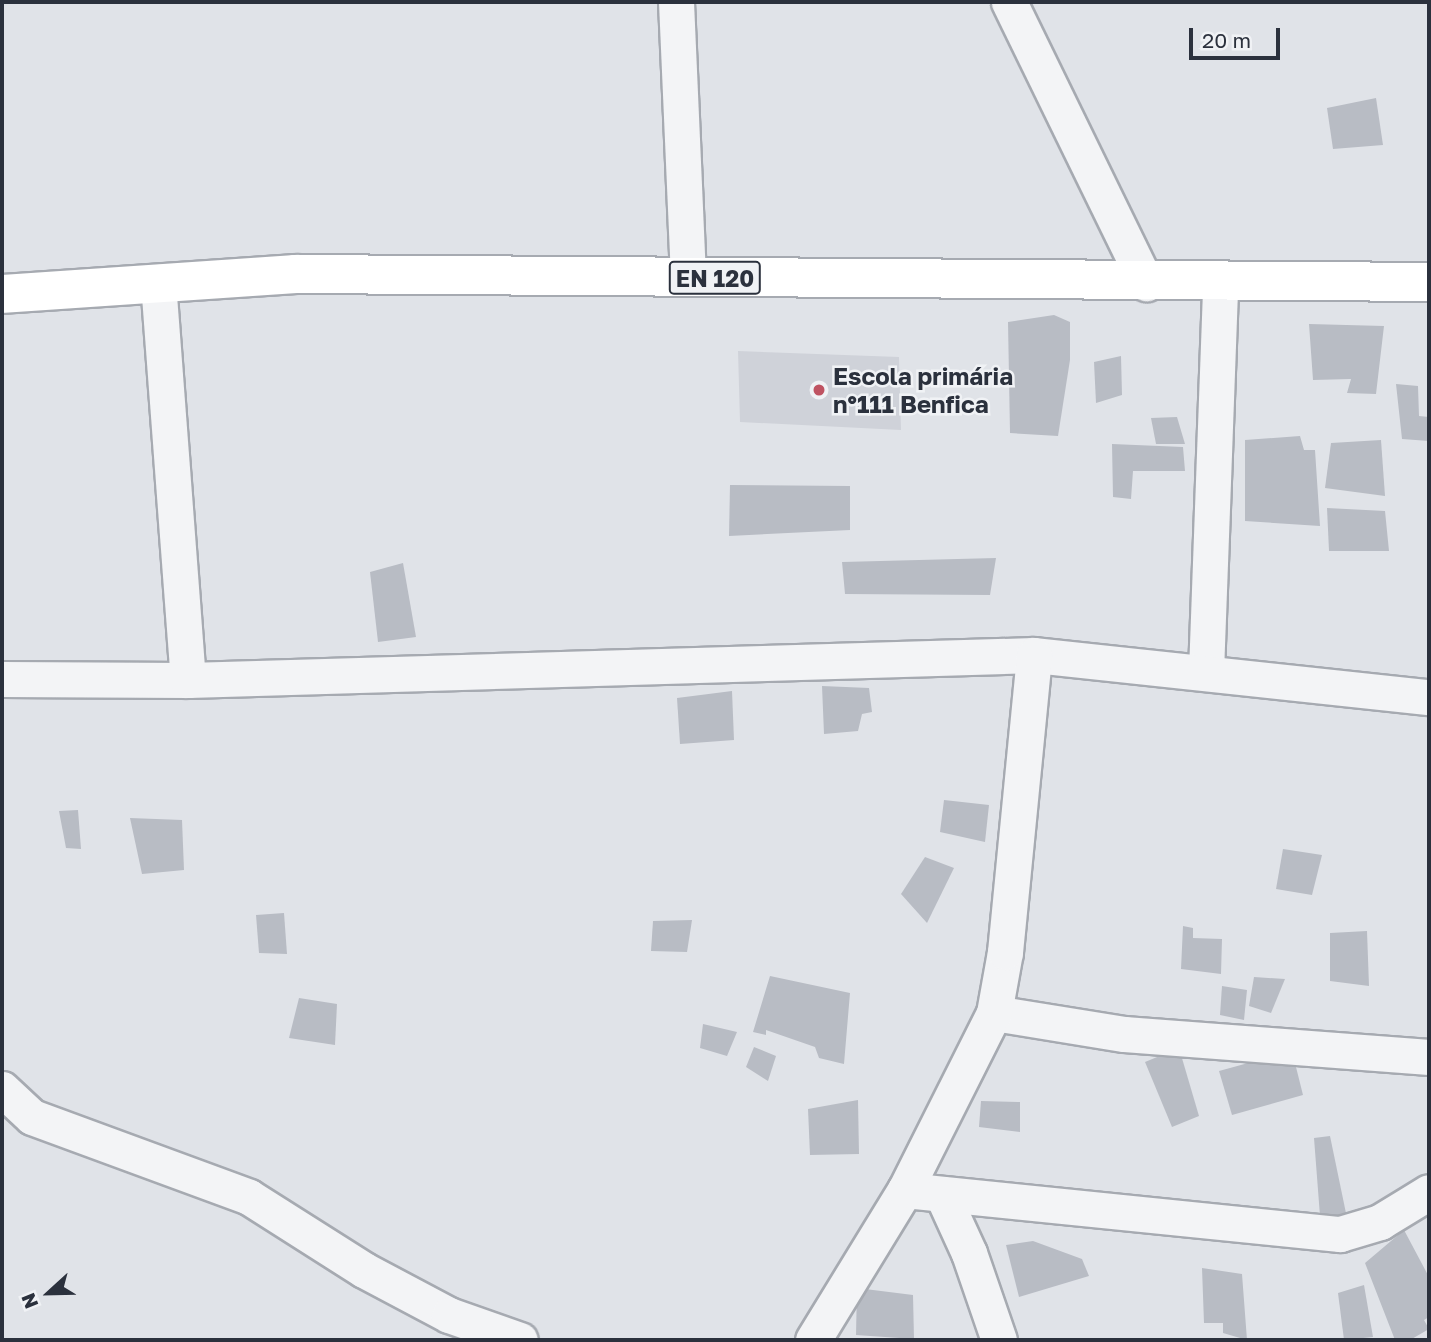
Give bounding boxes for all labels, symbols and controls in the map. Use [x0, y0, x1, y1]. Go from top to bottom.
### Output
scale bar [1193, 14, 1284, 58]
text: 20 m [1202, 27, 1251, 53]
road number: EN 120 [668, 258, 762, 298]
place label: Escola primária n°111 Benfica [833, 362, 1013, 418]
marker: Escola primária n°111 Benfica [811, 382, 827, 398]
north arrow [14, 1258, 84, 1328]
text: N [16, 1290, 42, 1312]

